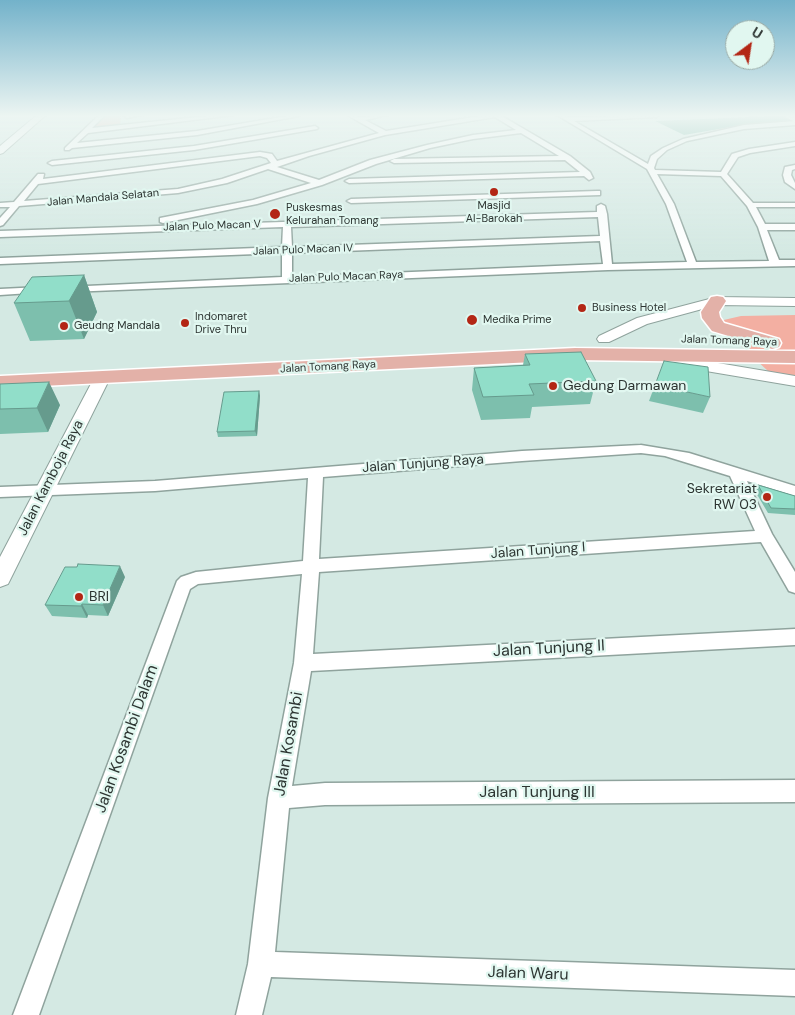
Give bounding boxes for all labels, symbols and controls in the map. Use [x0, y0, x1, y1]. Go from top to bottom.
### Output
north arrow [725, 20, 775, 70]
text: U [748, 23, 766, 43]
marker: Masjid Al-Barokah [488, 186, 500, 198]
street label: Jalan Mandala Selatan [46, 187, 160, 209]
place label: Masjid Al-Barokah [466, 199, 522, 225]
place label: Puskesmas Kelurahan Tomang [286, 201, 379, 227]
marker: Puskesmas Kelurahan Tomang [268, 207, 282, 221]
street label: Jalan Pulo Macan V [163, 218, 261, 234]
street label: Jalan Pulo Macan IV [253, 242, 353, 258]
street label: Jalan Pulo Macan Raya [289, 268, 403, 286]
place label: Business Hotel [592, 301, 666, 315]
marker: Business Hotel [576, 302, 588, 314]
place label: Indomaret Drive Thru [195, 310, 247, 336]
marker: Medika Prime [465, 313, 479, 327]
place label: Medika Prime [483, 313, 552, 327]
marker: Indomaret Drive Thru [179, 317, 191, 329]
place label: Geudng Mandala [74, 319, 160, 333]
marker: Geudng Mandala [58, 320, 70, 332]
street label: Jalan Tomang Raya [681, 333, 777, 349]
street label: Jalan Tomang Raya [280, 358, 376, 376]
place label: Gedung Darmawan [563, 378, 686, 394]
marker: Gedung Darmawan [547, 380, 559, 392]
street label: Jalan Kamboja Raya [15, 417, 87, 539]
street label: Jalan Tunjung Raya [362, 451, 484, 477]
place label: Sekretariat RW 03 [687, 481, 757, 514]
marker: Sekretariat RW 03 [761, 491, 773, 503]
street label: Jalan Tunjung I [490, 539, 586, 563]
place label: BRI [89, 589, 109, 605]
marker: BRI [73, 591, 85, 603]
street label: Jalan Tunjung II [493, 636, 605, 662]
street label: Jalan Kosambi Dalam [91, 662, 163, 816]
street label: Jalan Kosambi [270, 690, 308, 798]
street label: Jalan Tunjung III [479, 783, 595, 803]
street label: Jalan Waru [487, 963, 569, 985]

